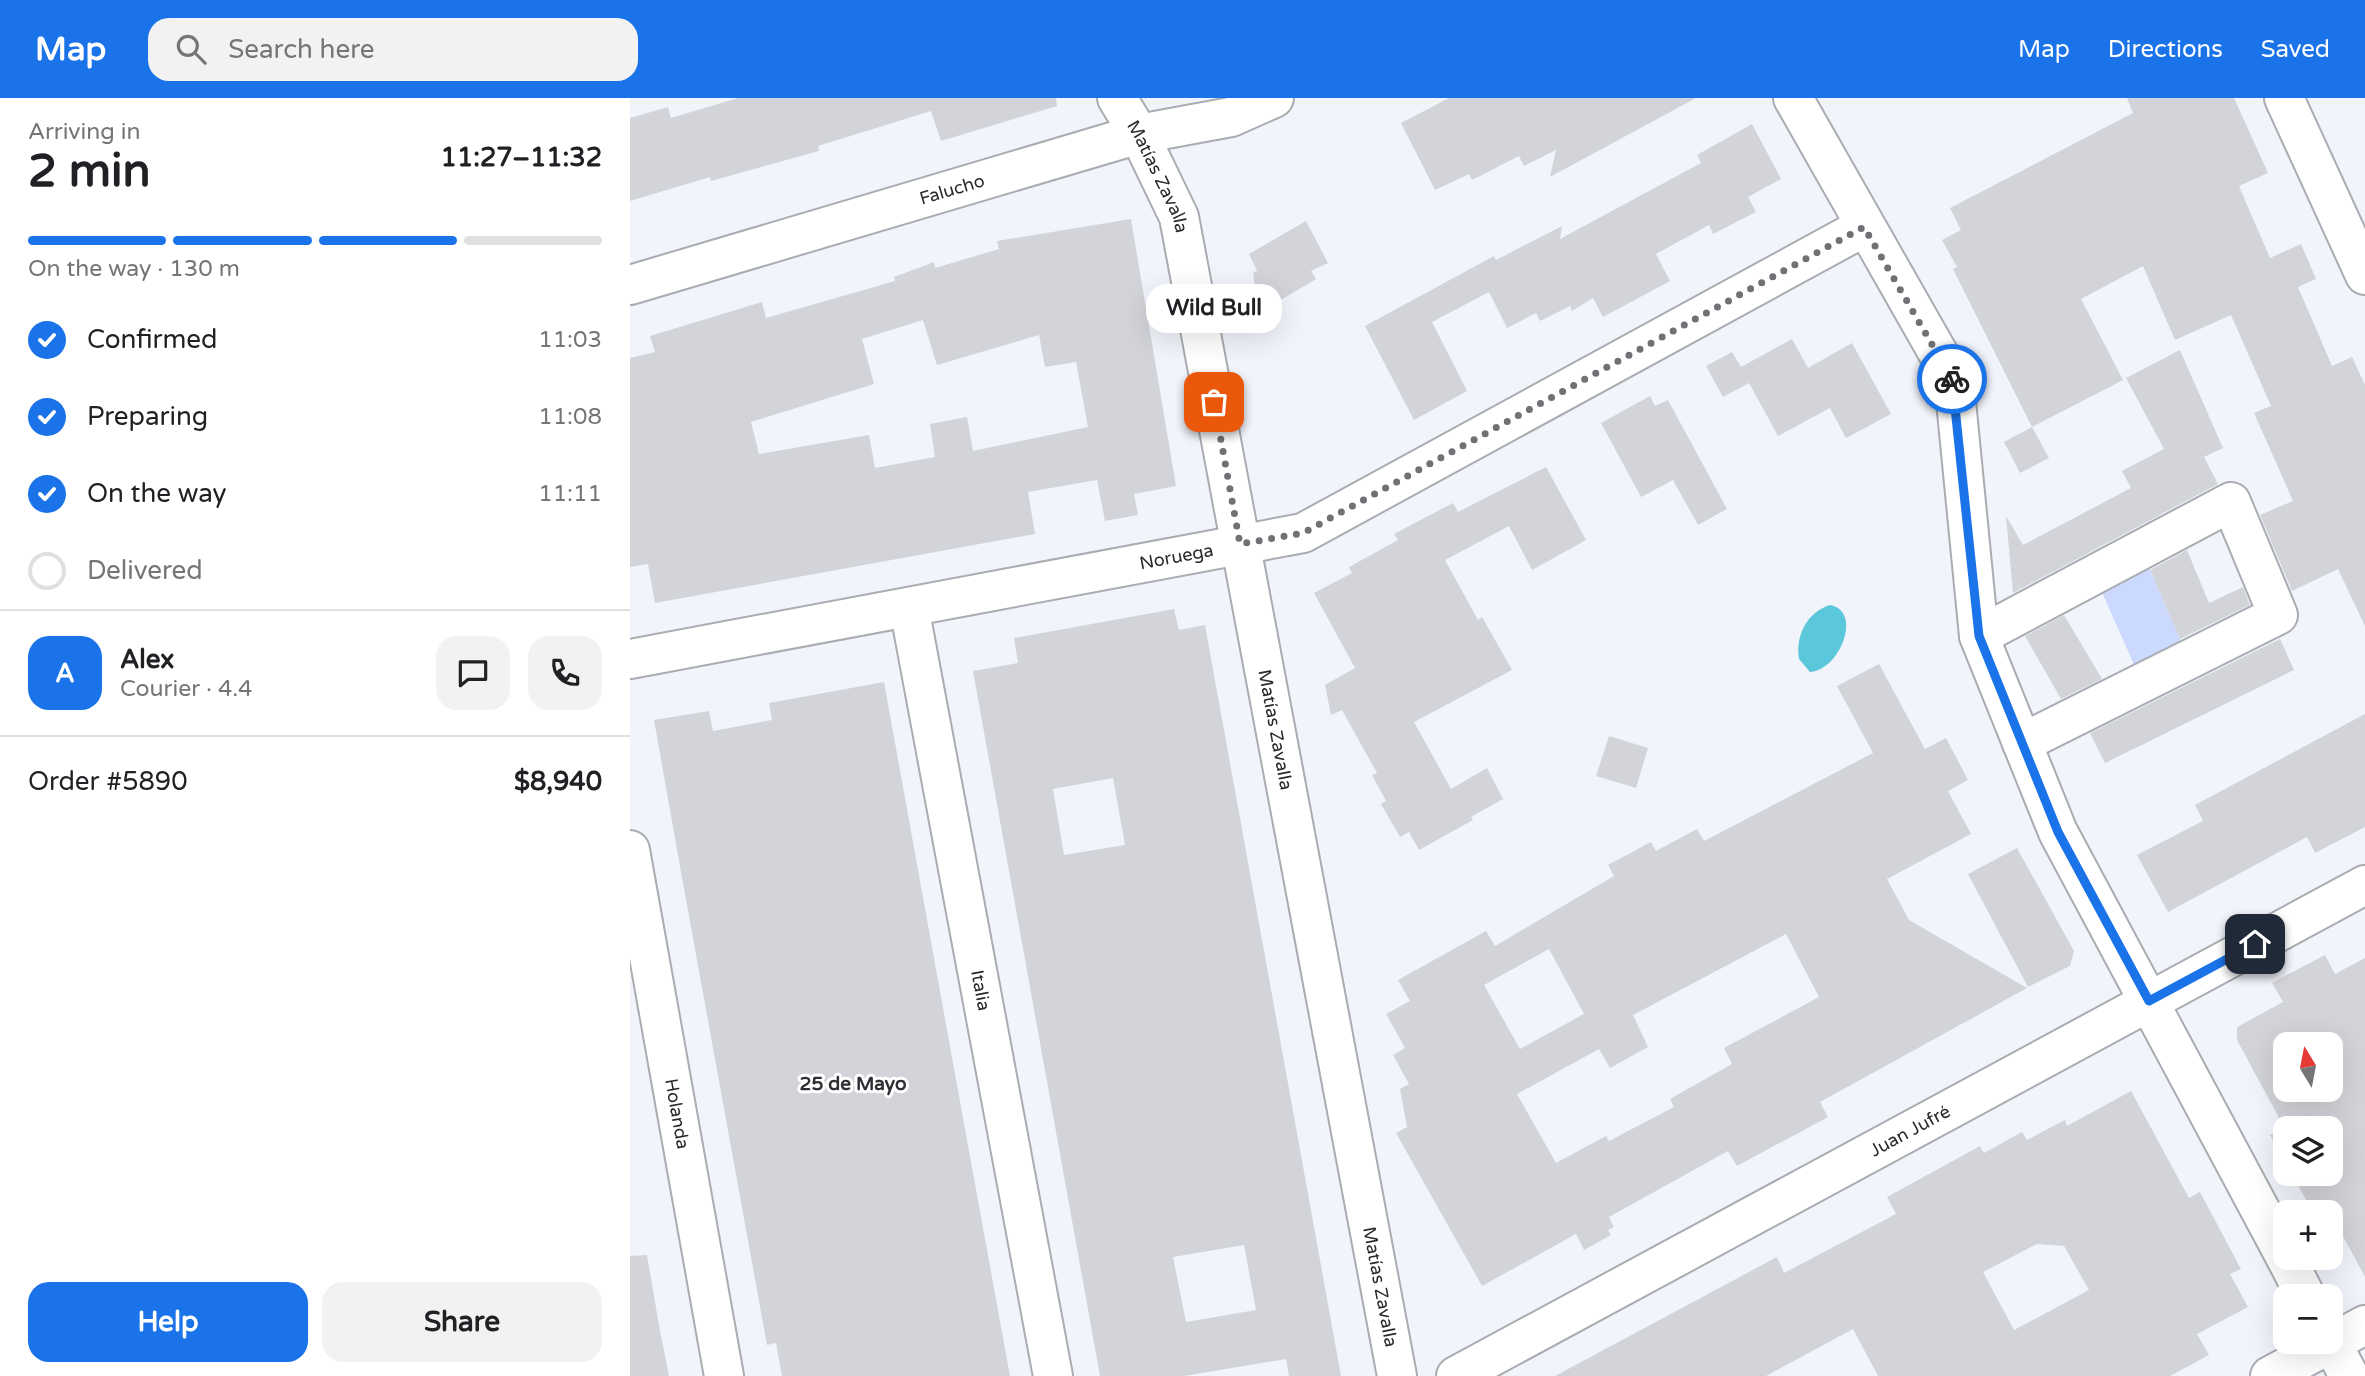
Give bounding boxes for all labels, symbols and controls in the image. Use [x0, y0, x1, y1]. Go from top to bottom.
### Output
search box [148, 18, 638, 81]
text: Map [35, 30, 106, 69]
icon: search [172, 30, 210, 68]
text: Search here [228, 34, 374, 65]
text: Map [2018, 35, 2070, 64]
text: Directions [2108, 35, 2223, 64]
text: Saved [2261, 35, 2330, 64]
street label: Matías Zavalla [1122, 116, 1193, 235]
text: Arriving in [28, 118, 141, 146]
text: 11:27–11:32 [441, 142, 602, 173]
text: 2 min [28, 144, 151, 199]
street label: Falucho [917, 169, 987, 209]
text: On the way · 130 m [28, 255, 240, 283]
callout: Wild Bull [1146, 283, 1282, 332]
text: Wild Bull [1166, 294, 1262, 322]
icon: check [28, 321, 66, 359]
text: Confirmed [87, 324, 217, 355]
text: 11:03 [538, 326, 602, 354]
courier [1917, 344, 1987, 414]
icon: bike [1933, 360, 1971, 398]
pin [1184, 372, 1244, 432]
icon: bag [1195, 383, 1233, 421]
icon: check [28, 398, 66, 436]
text: Preparing [87, 401, 208, 432]
text: 11:08 [538, 403, 602, 431]
icon: check [28, 475, 66, 513]
text: On the way [87, 478, 227, 509]
text: 11:11 [538, 480, 602, 508]
street label: Noruega [1138, 539, 1215, 574]
text: Delivered [87, 555, 203, 586]
button: chat [436, 636, 510, 710]
button: phone [528, 636, 602, 710]
text: Alex [120, 644, 174, 675]
text: A [55, 658, 75, 689]
street label: Matías Zavalla [1253, 668, 1298, 792]
text: Courier · 4.4 [120, 675, 252, 703]
text: Order #5890 [28, 766, 188, 797]
text: $8,940 [514, 766, 602, 797]
pin [2225, 914, 2285, 974]
icon: home [2236, 925, 2274, 963]
street label: Italia [966, 968, 995, 1013]
north arrow [2273, 1032, 2343, 1102]
map controls [2273, 1032, 2343, 1354]
district label: 25 de Mayo [800, 1073, 906, 1096]
street label: Holanda [660, 1077, 694, 1151]
street label: Juan Jufré [1866, 1100, 1954, 1161]
button: layers [2273, 1116, 2343, 1186]
button: + [2273, 1200, 2343, 1270]
street label: Matías Zavalla [1358, 1225, 1402, 1349]
button: Help [28, 1282, 308, 1362]
button: Share [322, 1282, 602, 1362]
button: − [2273, 1284, 2343, 1354]

